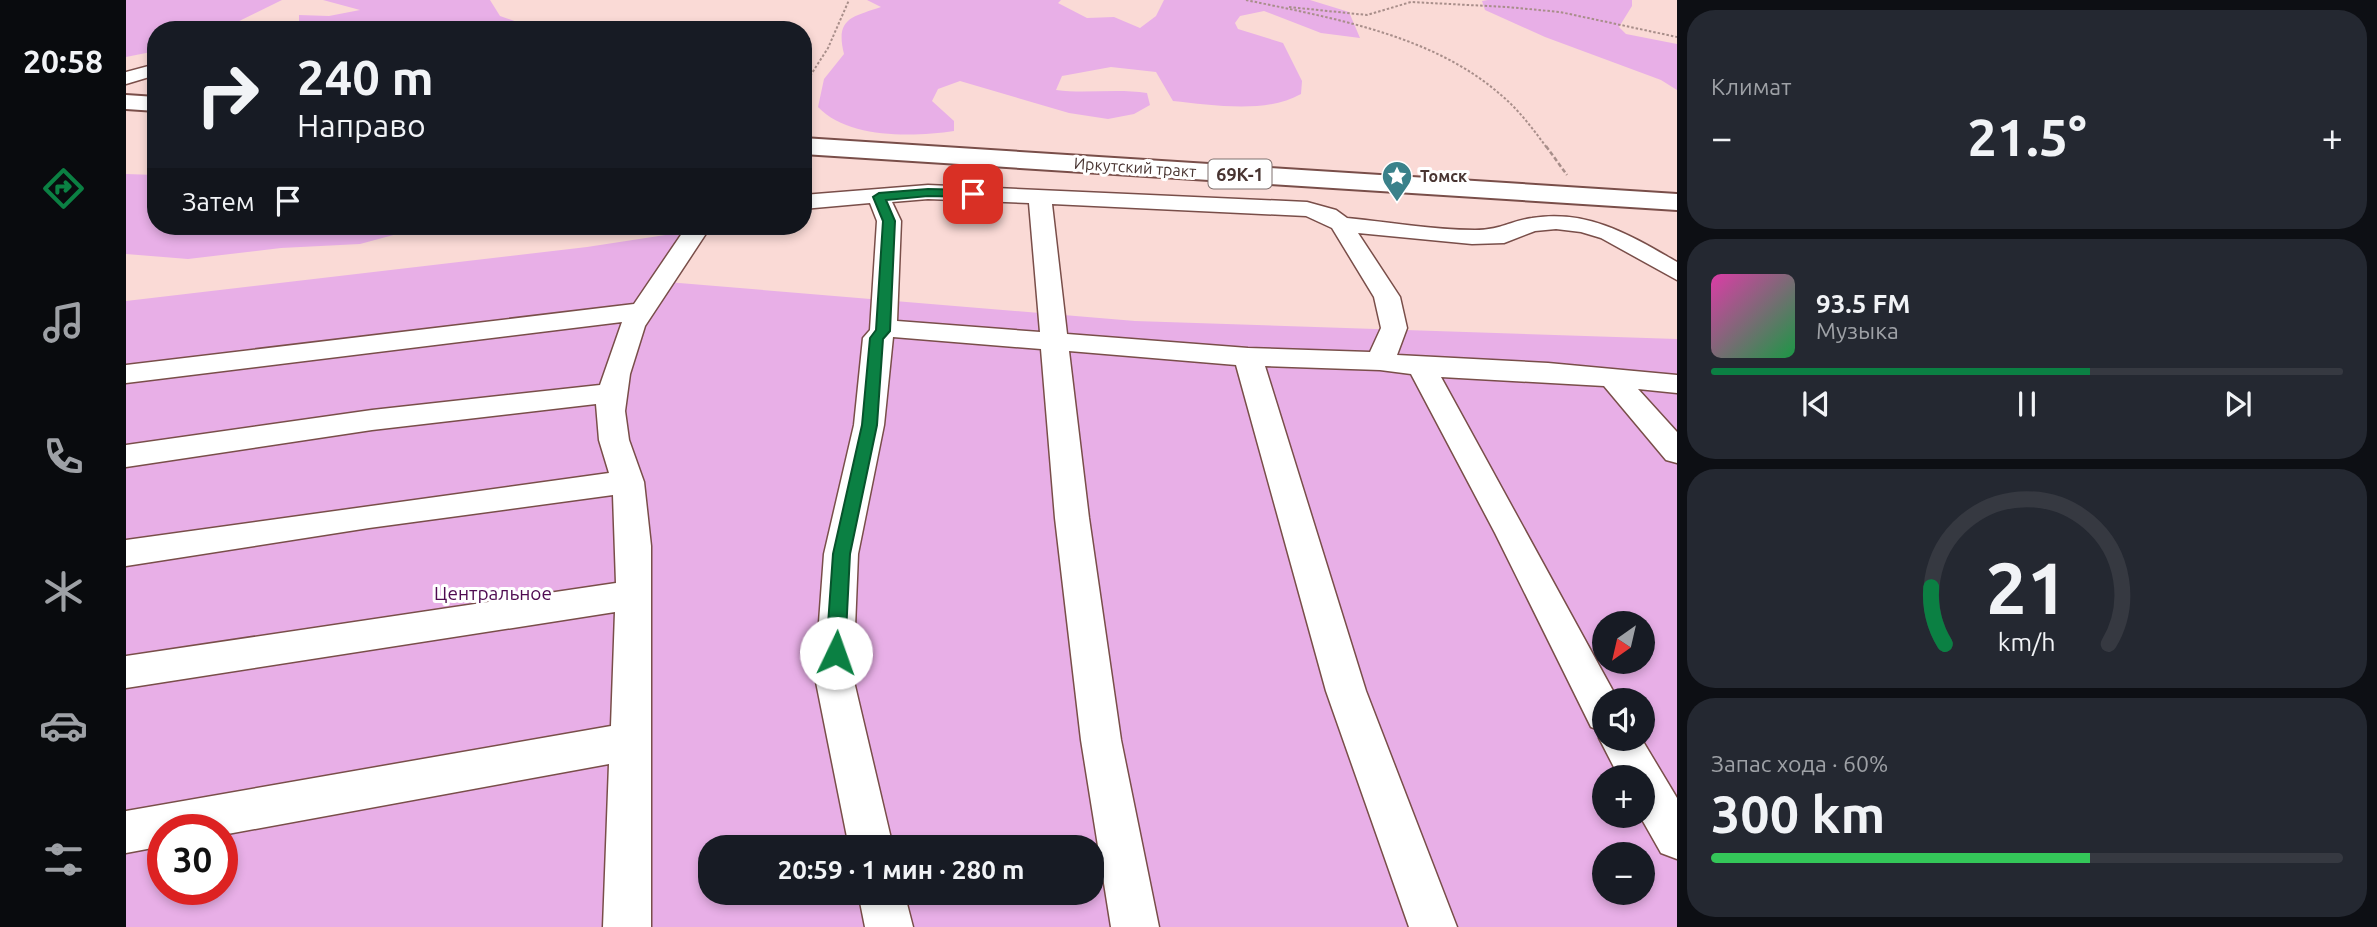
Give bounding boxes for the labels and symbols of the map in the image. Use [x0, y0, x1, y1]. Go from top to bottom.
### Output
street label: Иркутский тракт [1073, 154, 1197, 180]
place icon: Томск [1380, 159, 1414, 203]
road number: 69К-1 [1208, 160, 1272, 188]
pin [943, 164, 1003, 224]
place label: Томск [1420, 167, 1467, 185]
park label: Центральное [434, 582, 552, 604]
north arrow [1592, 611, 1656, 674]
position arrow [799, 616, 873, 690]
speed limit sign: 30 [147, 814, 238, 905]

